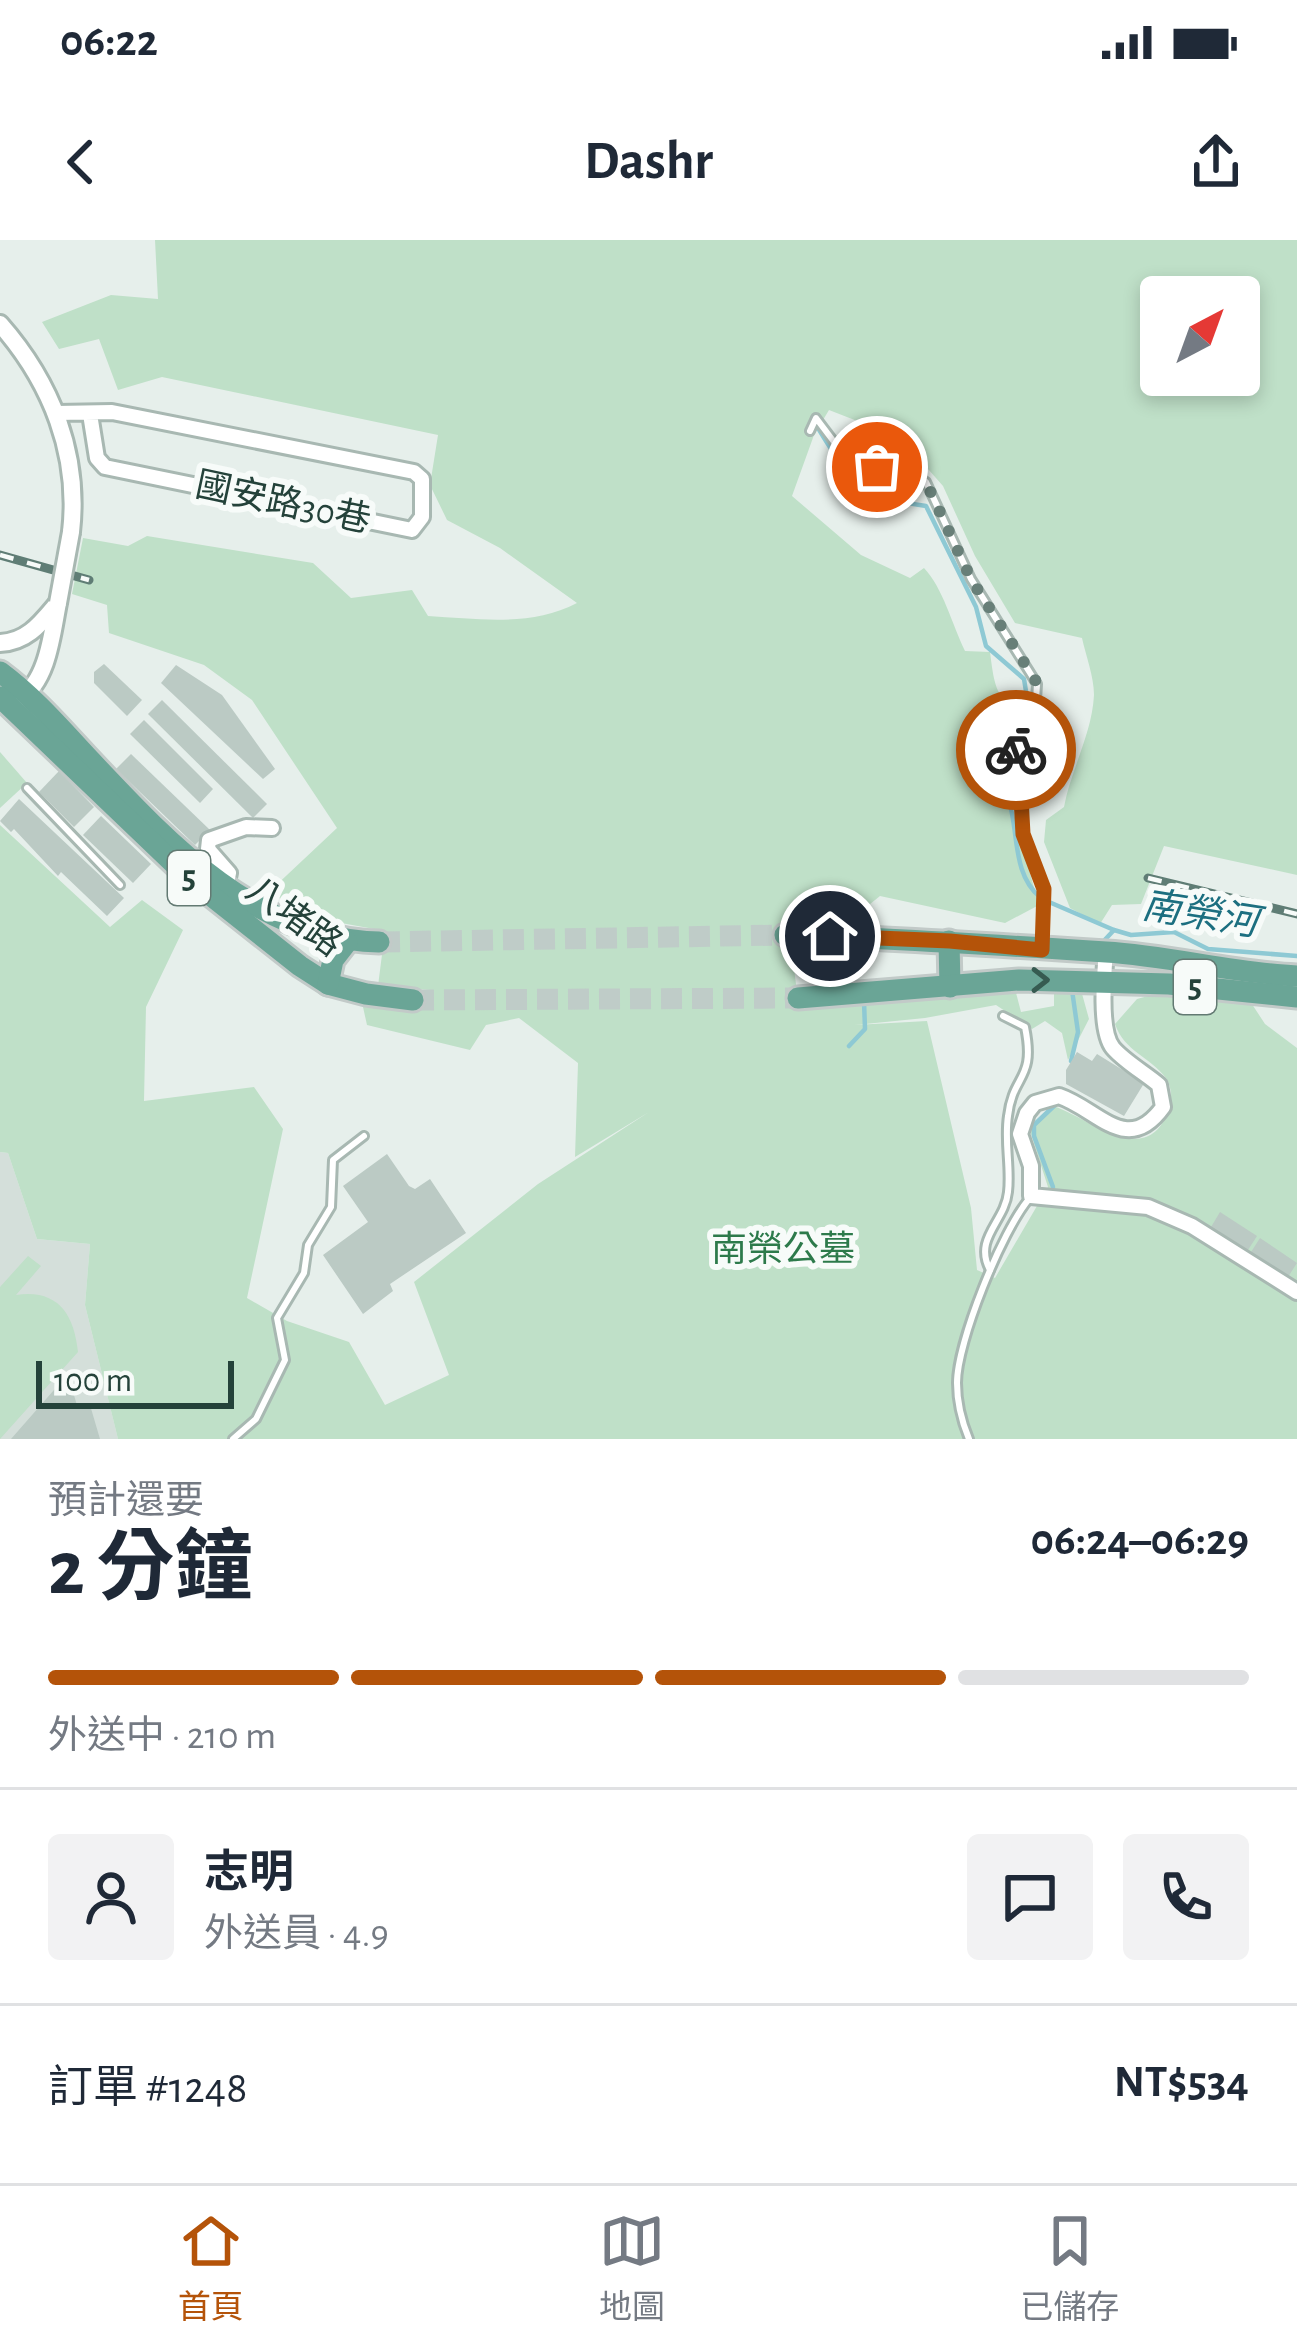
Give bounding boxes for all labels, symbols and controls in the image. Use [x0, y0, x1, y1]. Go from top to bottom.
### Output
text: 06:22 [60, 19, 158, 64]
icon: back [48, 129, 114, 195]
icon: share [1183, 129, 1249, 195]
text: Dashr [584, 135, 713, 189]
north arrow [1140, 276, 1260, 396]
map controls [1140, 276, 1260, 396]
pin [826, 416, 928, 518]
icon: bag [844, 434, 910, 500]
street label: 國安路30巷 [192, 465, 374, 539]
courier [956, 690, 1076, 810]
icon: bike [983, 717, 1049, 783]
road number: 5 [168, 851, 210, 905]
street label: 八堵路 [240, 869, 349, 963]
pin [779, 885, 881, 987]
water label: 南榮河 [1139, 885, 1268, 945]
icon: home [797, 903, 863, 969]
road number: 5 [1174, 960, 1216, 1014]
one-way arrow [1032, 967, 1050, 993]
park label: 南榮公墓 [711, 1230, 855, 1268]
scale bar [36, 1355, 234, 1408]
text: 100 m [54, 1365, 132, 1398]
text: 預計還要 [48, 1482, 204, 1521]
text: 06:24–06:29 [1031, 1518, 1249, 1563]
text: 2 分鐘 [48, 1531, 253, 1609]
text: 外送中 · 210 m [48, 1717, 276, 1756]
button: person [48, 1834, 174, 1960]
button: chat [967, 1834, 1093, 1960]
button: phone [1123, 1834, 1249, 1960]
text: 志明 [204, 1851, 294, 1896]
text: 外送員 · 4.9 [204, 1915, 389, 1954]
text: NT$534 [1114, 2060, 1249, 2105]
text: 訂單 #1248 [48, 2066, 248, 2111]
tab: 首頁 [178, 2208, 244, 2329]
tab: 地圖 [599, 2208, 665, 2329]
tab: 已儲存 [1020, 2208, 1119, 2329]

